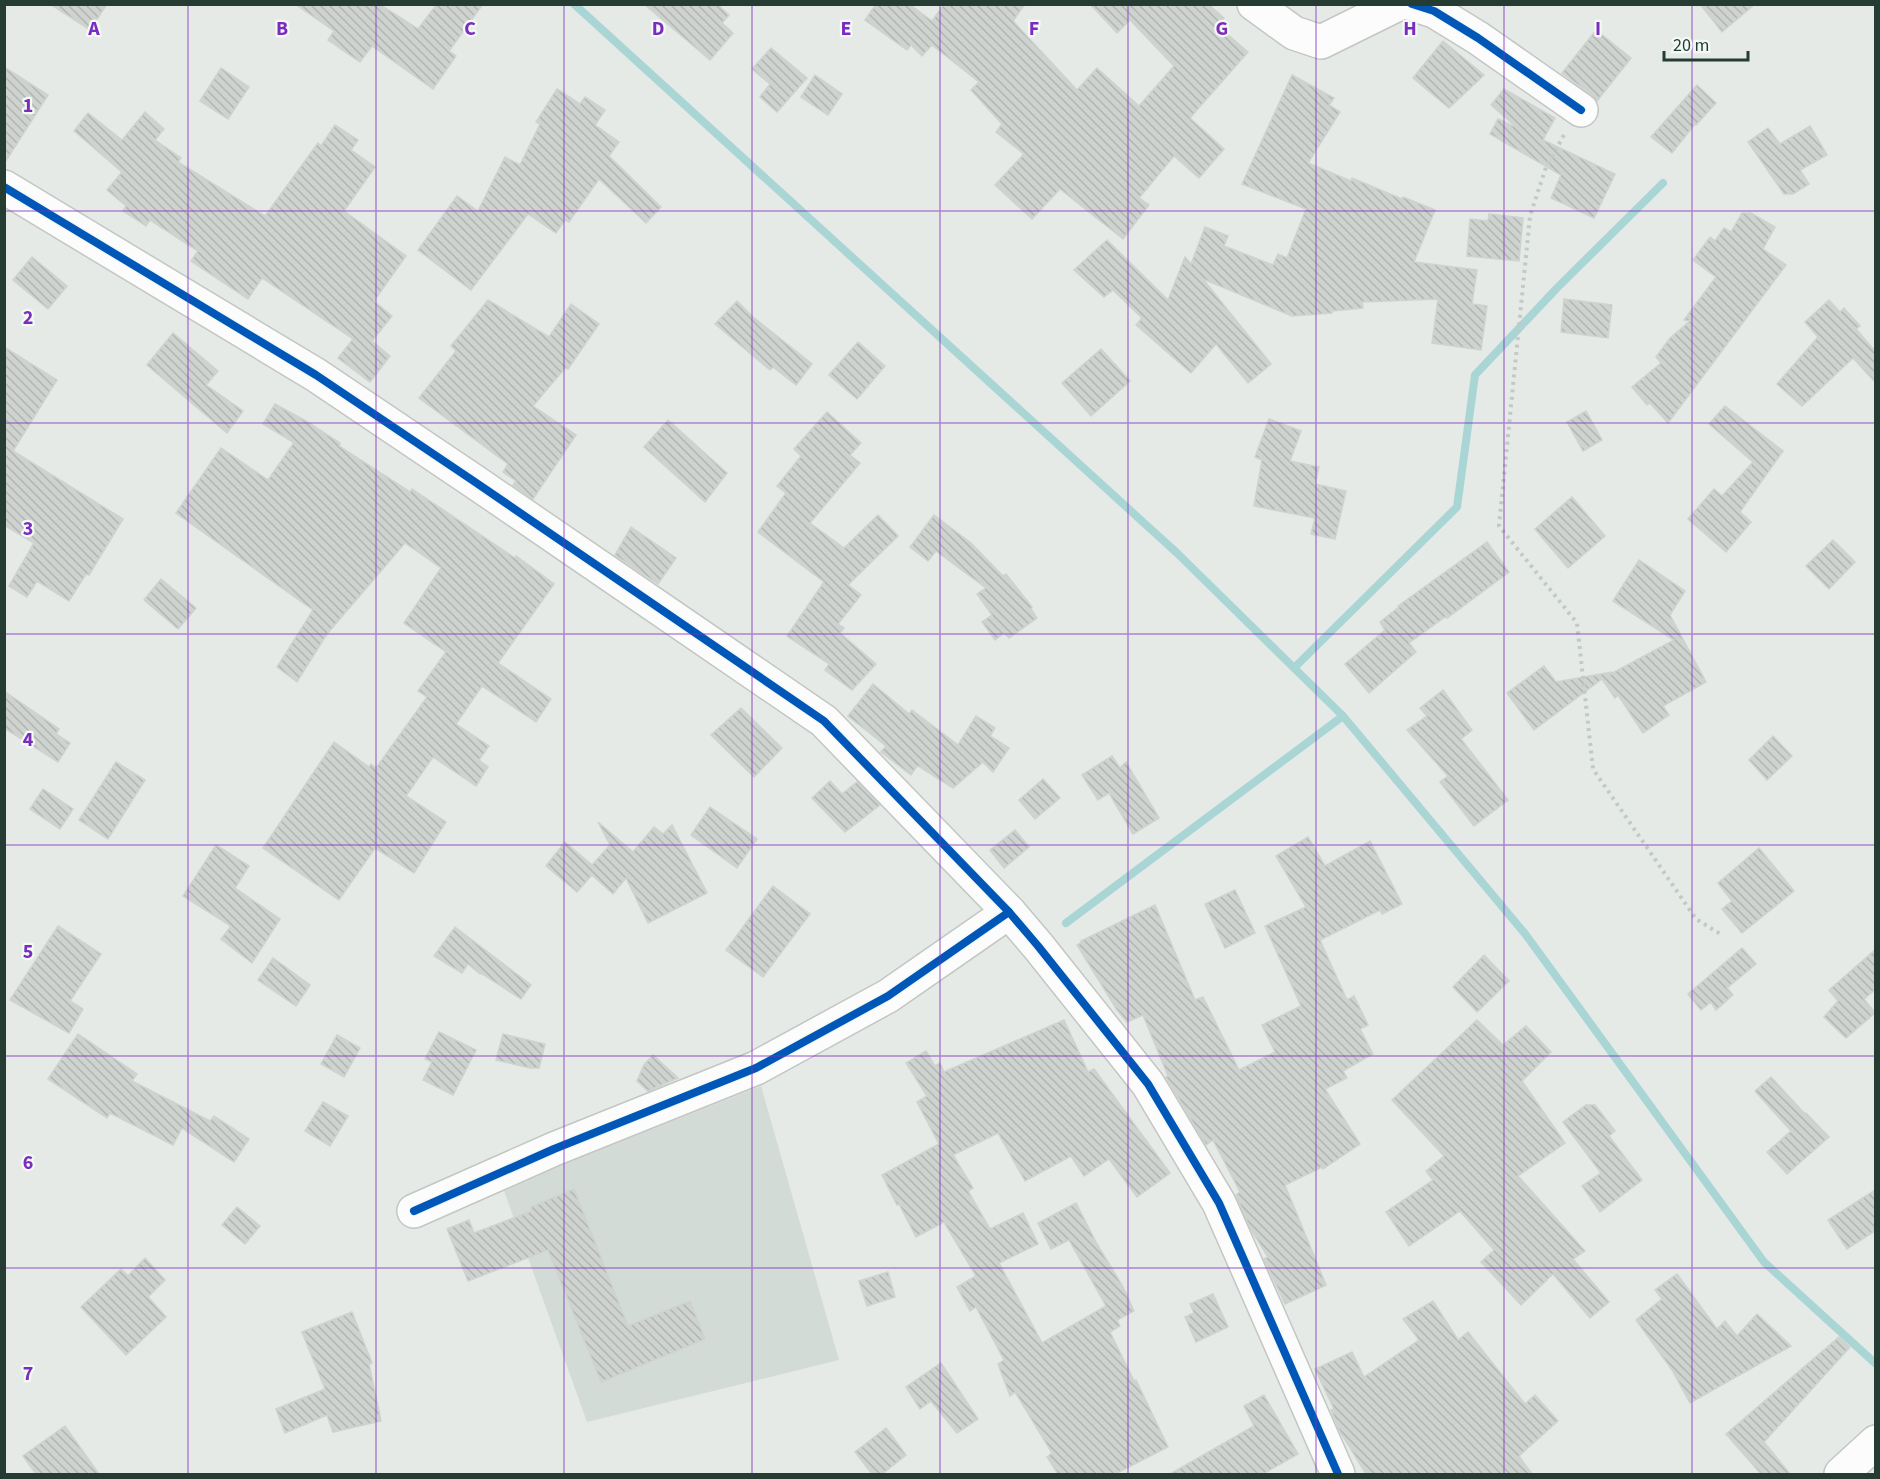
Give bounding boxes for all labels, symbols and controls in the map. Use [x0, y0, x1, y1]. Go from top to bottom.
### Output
text: A [87, 15, 100, 43]
text: B [276, 15, 288, 43]
text: C [464, 15, 476, 43]
text: D [652, 15, 664, 43]
text: E [841, 15, 851, 43]
text: F [1029, 15, 1039, 43]
text: G [1216, 15, 1228, 43]
text: H [1403, 15, 1417, 43]
text: I [1595, 15, 1601, 43]
scale bar [1664, 24, 1748, 62]
text: 20 m [1673, 33, 1709, 58]
text: 1 [23, 92, 33, 120]
text: 2 [23, 304, 33, 332]
text: 3 [23, 515, 33, 543]
text: 4 [23, 726, 34, 754]
text: 5 [23, 938, 33, 966]
text: 6 [23, 1149, 33, 1177]
text: 7 [23, 1360, 33, 1388]

